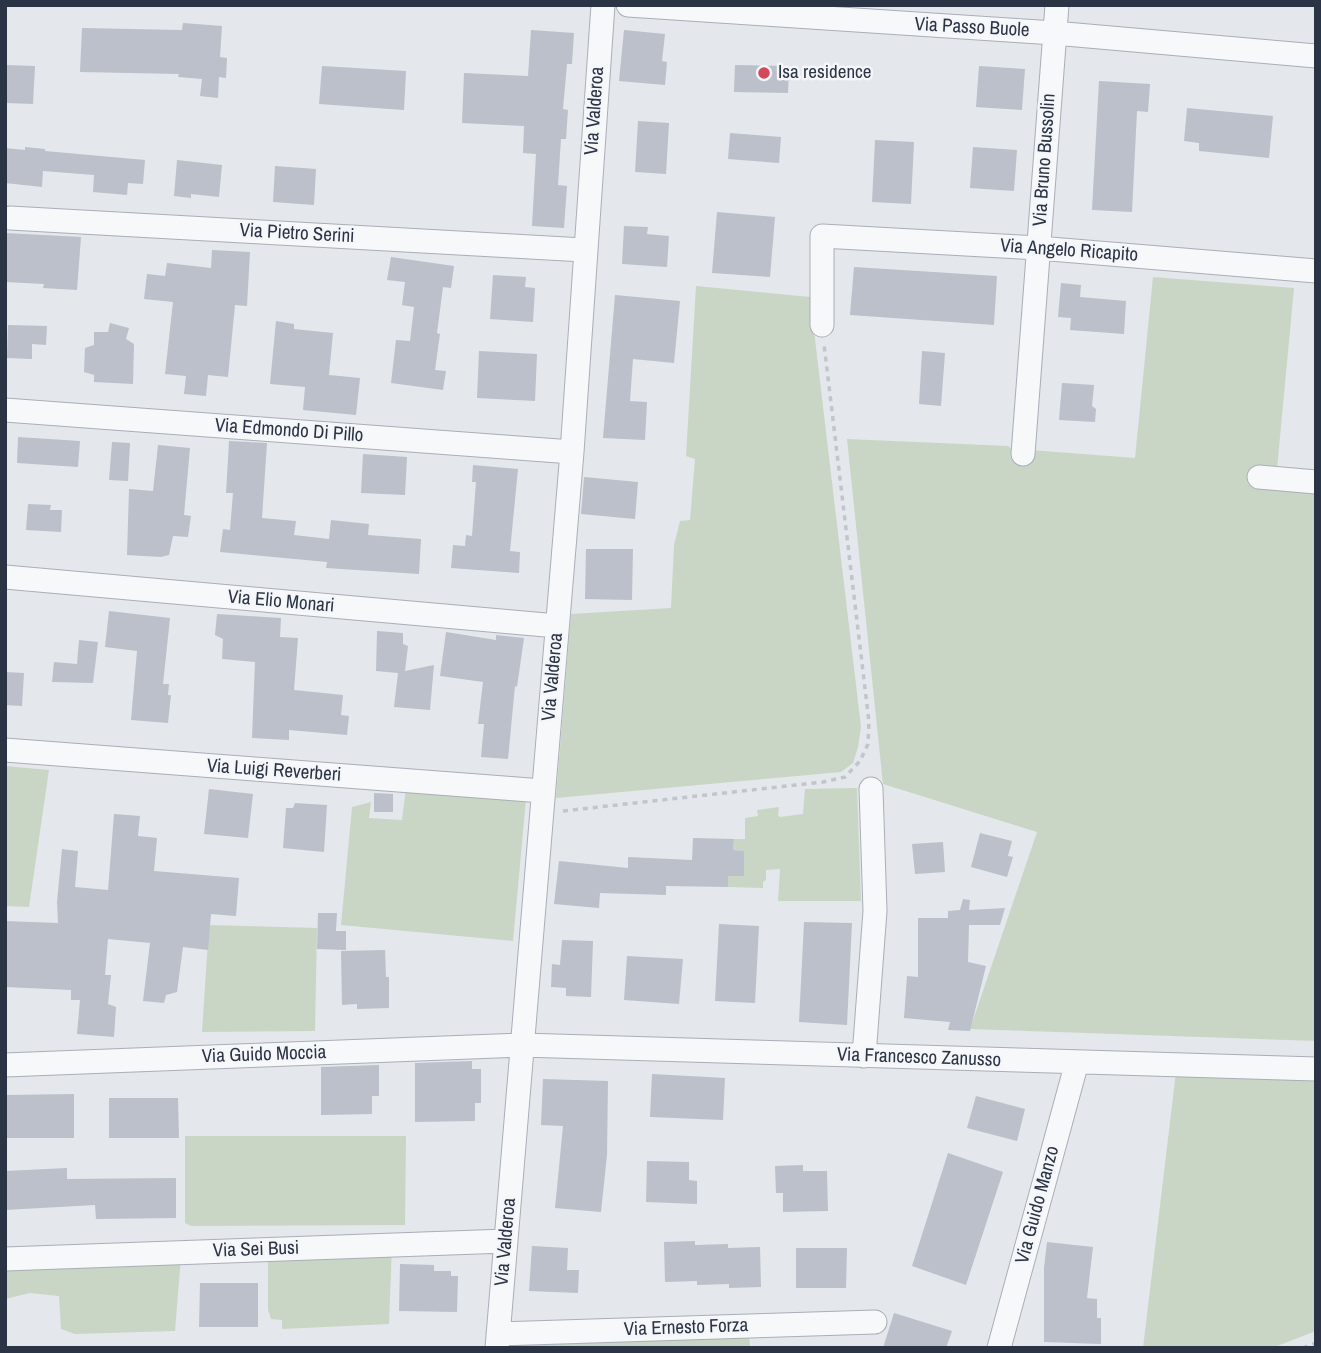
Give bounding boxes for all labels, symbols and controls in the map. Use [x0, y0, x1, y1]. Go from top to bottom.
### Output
street label: Via Passo Buole [914, 14, 1030, 42]
place label: Isa residence [778, 62, 872, 84]
marker: Isa residence [756, 65, 772, 81]
street label: Via Valderoa [581, 66, 609, 156]
street label: Via Bruno Bussolin [1029, 93, 1061, 227]
street label: Via Pietro Serini [239, 220, 355, 248]
street label: Via Angelo Ricapito [999, 235, 1139, 267]
street label: Via Edmondo Di Pillo [214, 414, 364, 448]
street label: Via Elio Monari [227, 586, 335, 618]
street label: Via Valderoa [538, 632, 568, 722]
street label: Via Luigi Reverberi [206, 755, 342, 787]
street label: Via Guido Moccia [201, 1041, 327, 1069]
street label: Via Francesco Zanusso [837, 1044, 1001, 1072]
street label: Via Guido Manzo [1011, 1144, 1065, 1266]
street label: Via Valderoa [491, 1197, 521, 1287]
street label: Via Sei Busi [212, 1237, 300, 1263]
street label: Via Ernesto Forza [623, 1314, 749, 1342]

